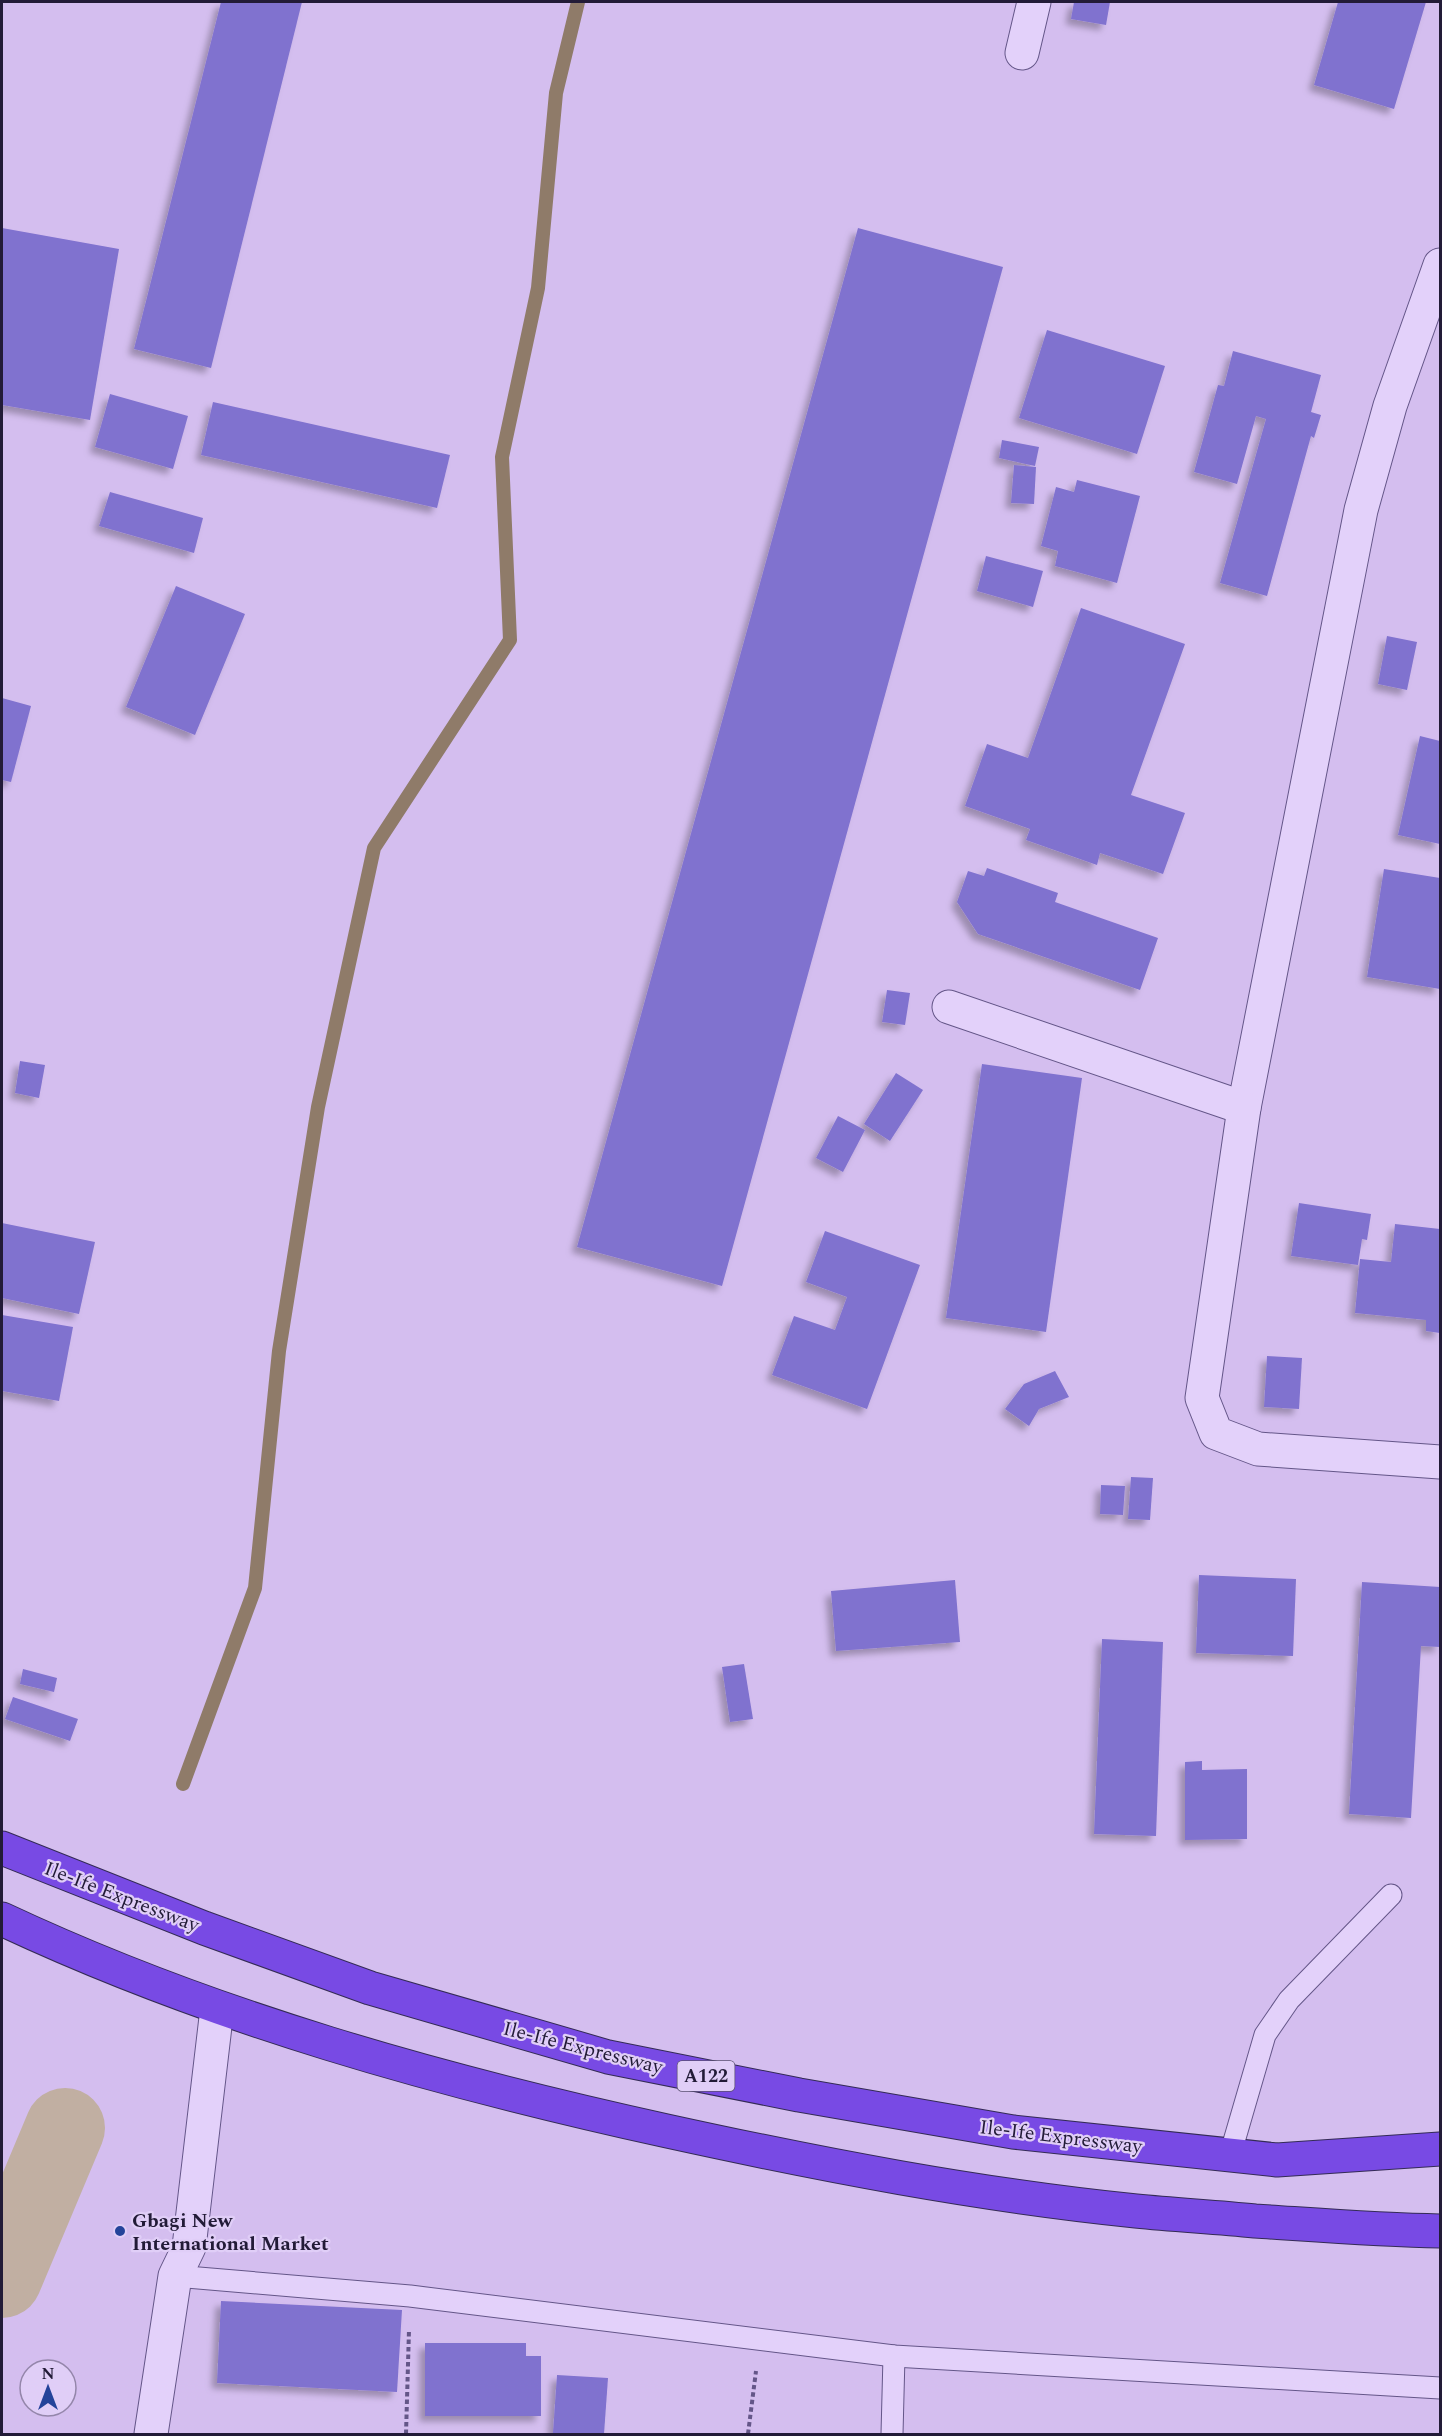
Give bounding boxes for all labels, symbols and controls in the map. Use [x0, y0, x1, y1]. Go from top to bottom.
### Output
street label: Ile-Ife Expressway [40, 1854, 205, 1941]
street label: Ile-Ife Expressway [500, 2014, 667, 2083]
road number: A122 [678, 2061, 734, 2091]
street label: Ile-Ife Expressway [978, 2112, 1145, 2162]
place label: Gbagi New International Market [132, 2206, 329, 2259]
marker: Gbagi New International Market [113, 2224, 127, 2238]
north arrow [18, 2358, 78, 2418]
text: N [41, 2362, 55, 2386]

